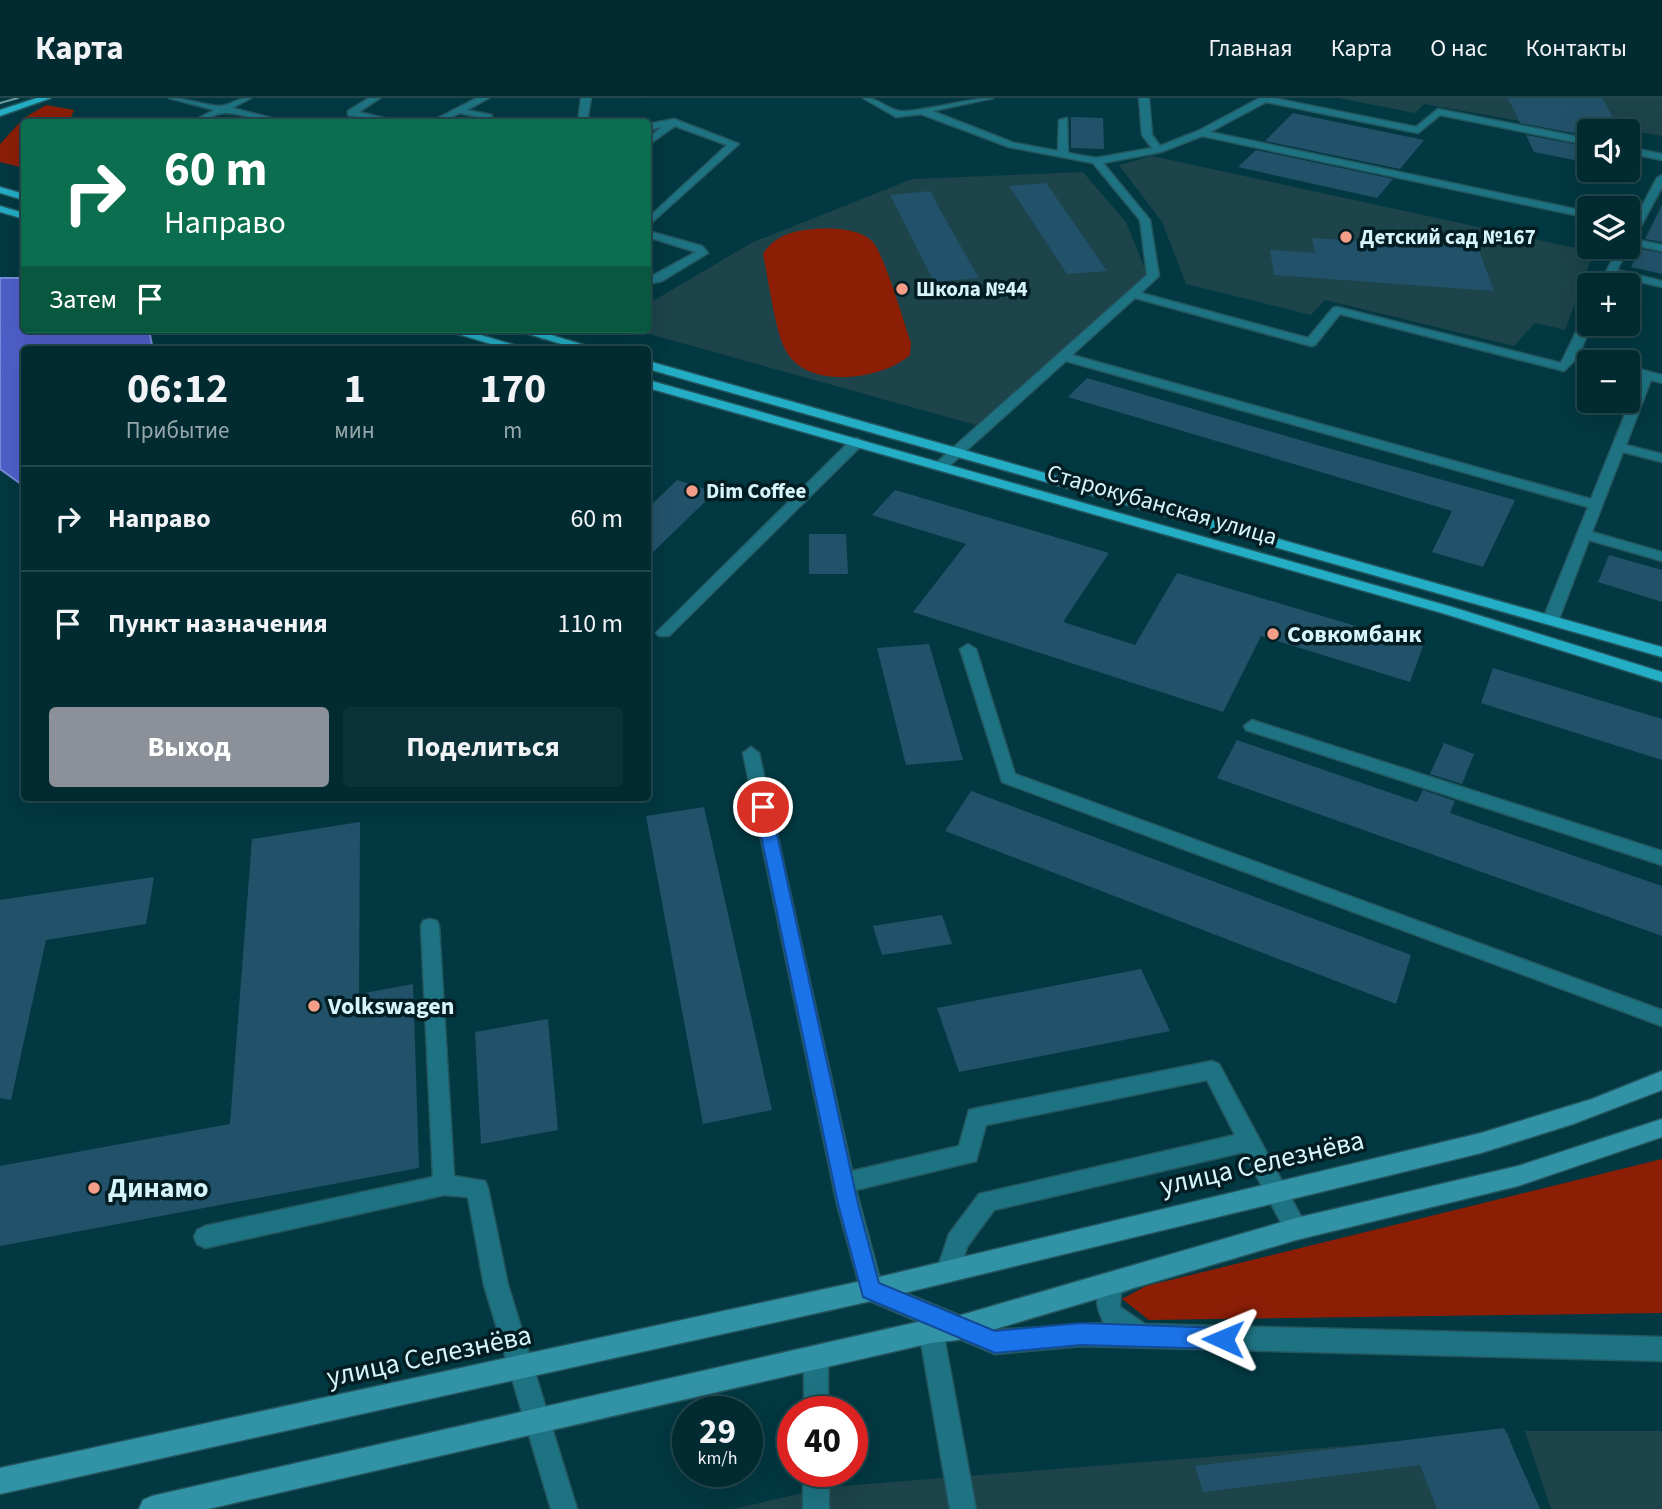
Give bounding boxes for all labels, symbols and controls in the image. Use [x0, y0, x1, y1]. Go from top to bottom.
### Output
text: Карта [35, 25, 124, 72]
text: Главная [1208, 31, 1293, 66]
text: Карта [1331, 31, 1392, 66]
text: О нас [1430, 31, 1487, 66]
text: Контакты [1525, 31, 1627, 66]
map controls [1577, 119, 1640, 413]
button: sound [1577, 119, 1640, 182]
text: 60 m [164, 135, 268, 205]
icon: right [49, 147, 140, 238]
button: layers [1577, 196, 1640, 259]
text: Направо [164, 200, 286, 246]
place label: Детский сад №167 [1360, 222, 1536, 252]
marker: Детский сад №167 [1338, 229, 1354, 245]
button: + [1577, 273, 1640, 336]
place label: Школа №44 [916, 274, 1028, 304]
icon: arrive [131, 280, 169, 318]
text: Затем [49, 281, 117, 318]
marker: Школа №44 [894, 281, 910, 297]
button: − [1577, 350, 1640, 413]
text: 06:12 [127, 359, 228, 419]
text: 1 [343, 359, 366, 419]
text: 170 [480, 359, 546, 419]
text: Прибытие [126, 414, 229, 447]
text: мин [334, 414, 375, 447]
text: m [503, 414, 522, 447]
street label: Старокубанская улица [1043, 455, 1281, 555]
place label: Dim Coffee [706, 476, 807, 506]
marker: Dim Coffee [684, 483, 700, 499]
icon: right [49, 500, 87, 538]
text: Направо [108, 500, 211, 537]
text: 60 m [570, 500, 623, 537]
icon: arrive [49, 605, 87, 643]
text: Пункт назначения [108, 605, 328, 642]
text: 110 m [557, 605, 623, 642]
place label: Совкомбанк [1287, 617, 1422, 652]
marker: Совкомбанк [1265, 626, 1281, 642]
button: Выход [49, 707, 329, 787]
button: Поделиться [343, 707, 623, 787]
pin [733, 777, 793, 837]
icon: arrive [744, 788, 782, 826]
place label: Volkswagen [327, 989, 454, 1024]
marker: Volkswagen [306, 998, 322, 1014]
street label: улица Селезнёва [1156, 1120, 1368, 1206]
place label: Динамо [108, 1168, 209, 1208]
marker: Динамо [86, 1180, 102, 1196]
position arrow [1186, 1302, 1260, 1376]
street label: улица Селезнёва [323, 1315, 535, 1397]
speed limit sign: 40 [777, 1396, 868, 1487]
text: 29 [699, 1407, 736, 1457]
text: km/h [698, 1446, 737, 1471]

